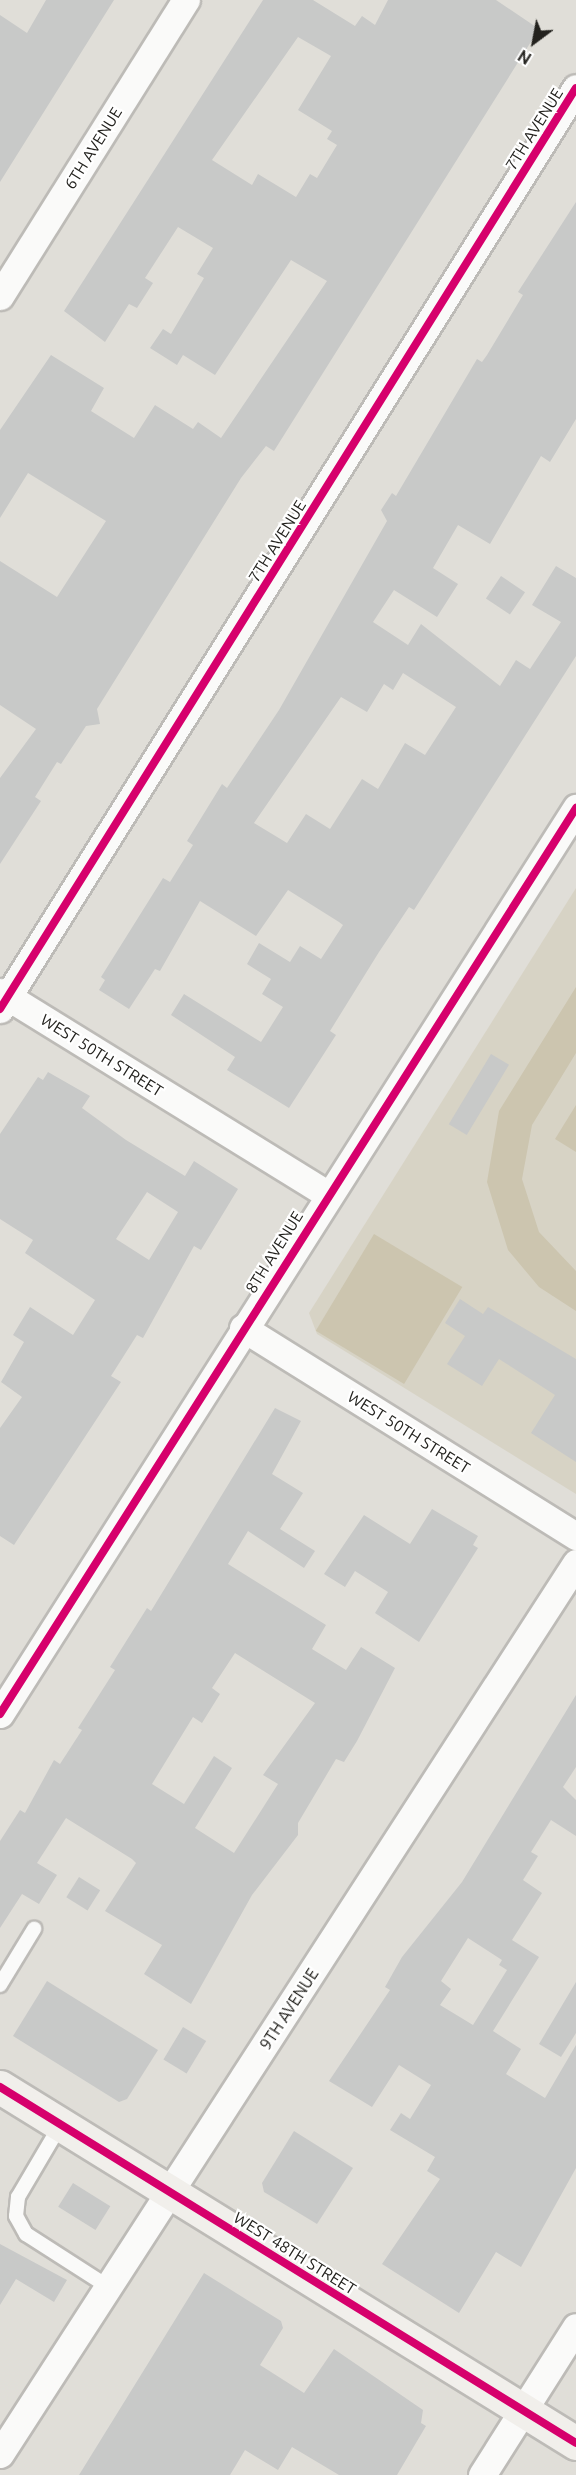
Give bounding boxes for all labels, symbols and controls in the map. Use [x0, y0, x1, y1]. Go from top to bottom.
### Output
north arrow [504, 12, 564, 72]
text: N [515, 46, 534, 68]
street label: 7TH AVENUE [501, 85, 567, 173]
street label: 6TH AVENUE [60, 104, 126, 192]
street label: 7TH AVENUE [244, 497, 310, 585]
street label: WEST 50TH STREET [37, 1010, 167, 1100]
street label: 8TH AVENUE [241, 1208, 307, 1296]
street label: WEST 50TH STREET [344, 1387, 474, 1477]
street label: 9TH AVENUE [256, 1965, 322, 2053]
street label: WEST 48TH STREET [230, 2208, 360, 2298]

